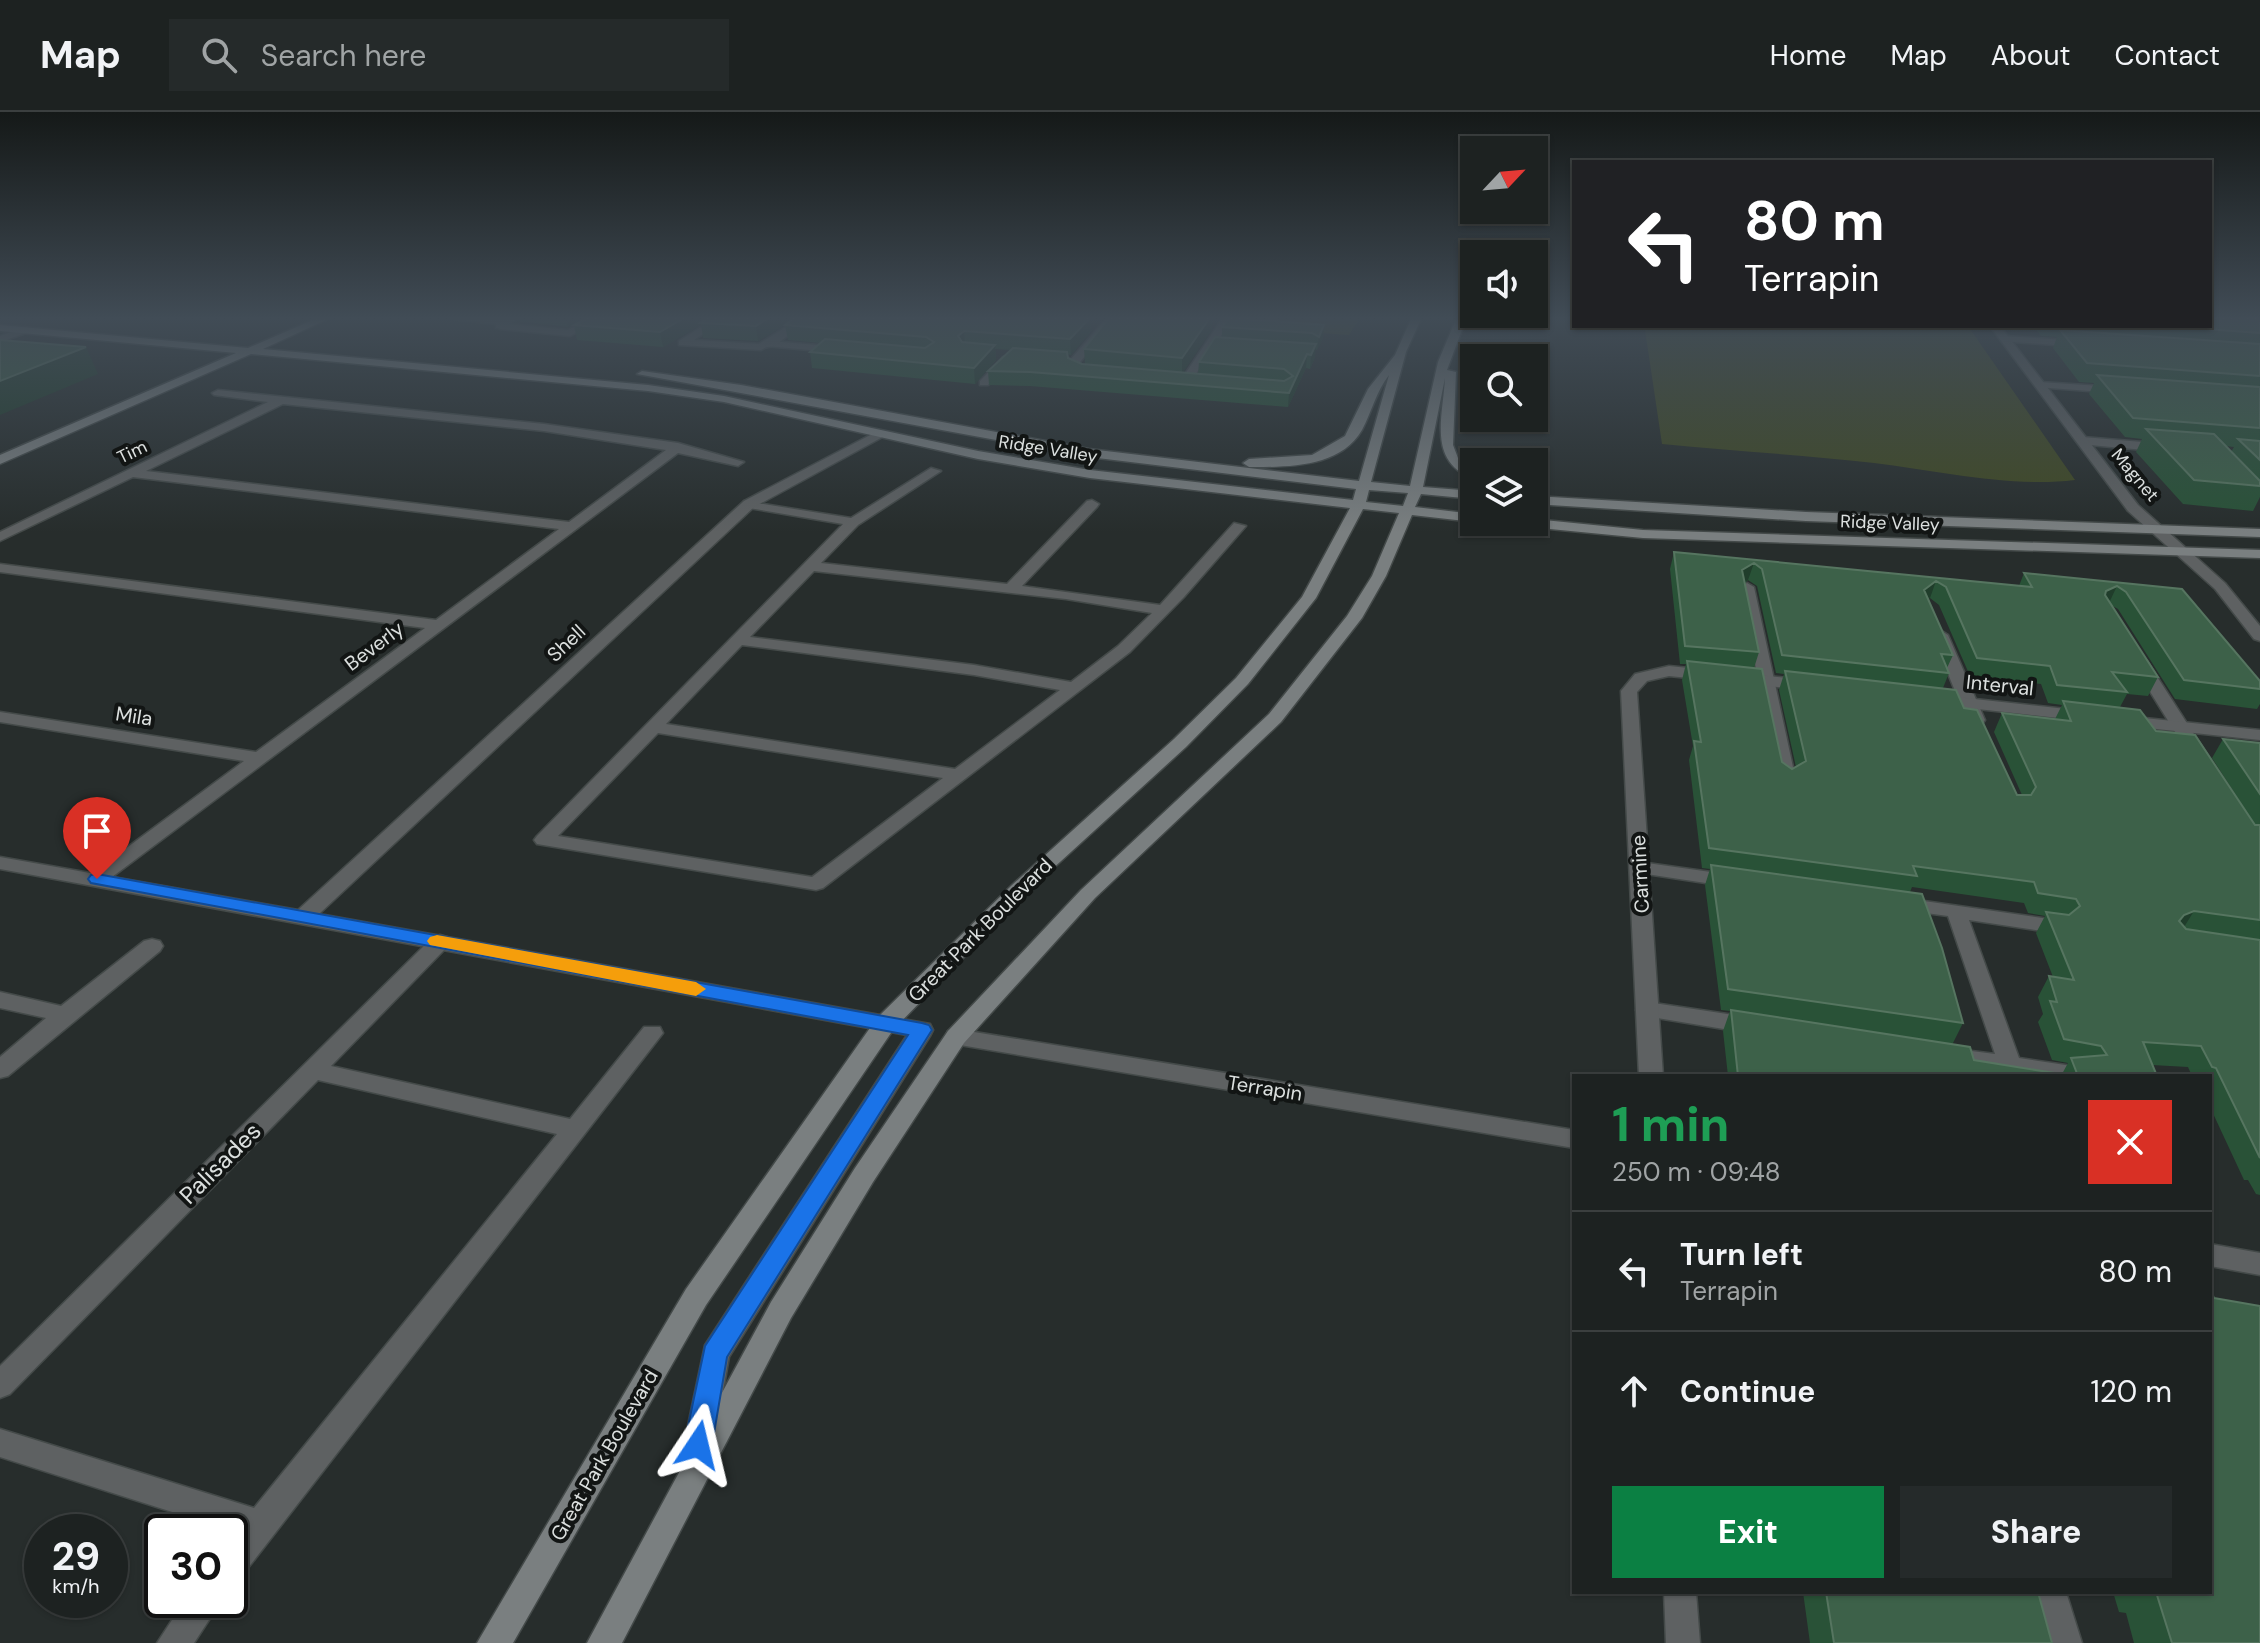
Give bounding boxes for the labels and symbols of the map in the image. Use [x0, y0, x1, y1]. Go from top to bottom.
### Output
north arrow [1460, 136, 1548, 224]
street label: Ridge Valley [997, 429, 1099, 469]
street label: Tim [113, 435, 151, 469]
street label: Magnet [2106, 443, 2164, 507]
street label: Ridge Valley [1840, 509, 1940, 537]
street label: Beverly [339, 615, 409, 677]
street label: Shell [541, 619, 591, 667]
street label: Interval [1965, 669, 2035, 701]
street label: Mila [114, 700, 154, 732]
pin [63, 797, 131, 879]
street label: Carmine [1625, 834, 1655, 914]
street label: Great Park Boulevard [902, 852, 1058, 1008]
street label: Terrapin [1226, 1069, 1304, 1107]
street label: Palisades [172, 1115, 268, 1211]
street label: Great Park Boulevard [544, 1365, 664, 1545]
position arrow [656, 1403, 740, 1487]
speed limit sign: 30 [144, 1514, 248, 1618]

